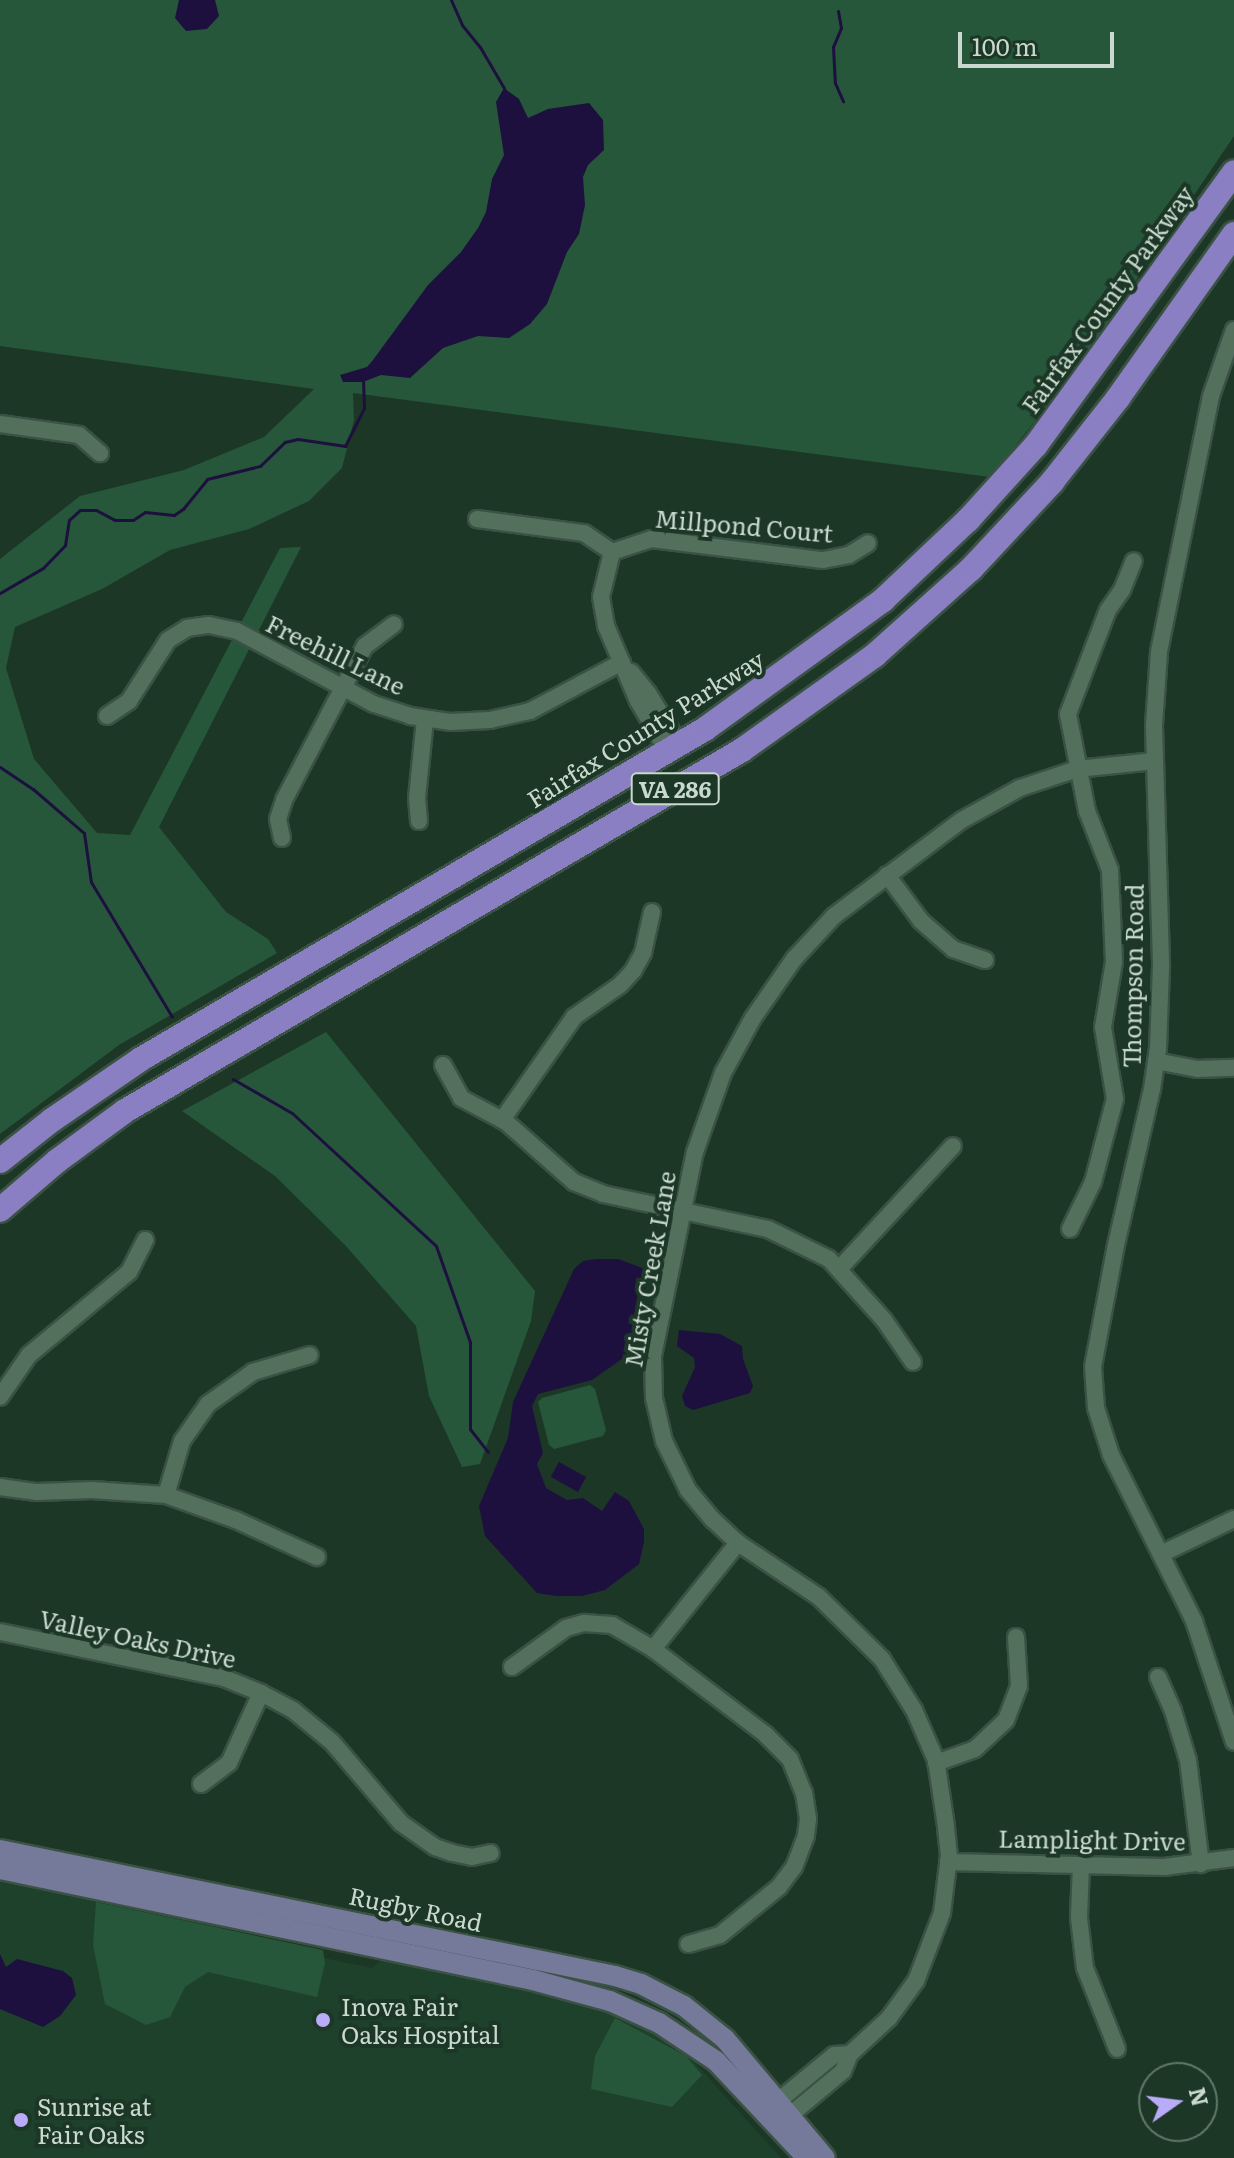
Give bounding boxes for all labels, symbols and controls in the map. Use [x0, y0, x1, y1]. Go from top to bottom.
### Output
scale bar [962, 16, 1118, 66]
text: 100 m [972, 28, 1038, 63]
street label: Fairfax County Parkway [1015, 180, 1199, 418]
street label: Millpond Court [654, 503, 834, 547]
street label: Freehill Lane [262, 608, 410, 700]
street label: Fairfax County Parkway [521, 643, 769, 813]
road number: VA 286 [629, 771, 721, 807]
street label: Thompson Road [1116, 884, 1148, 1068]
street label: Misty Creek Lane [618, 1169, 680, 1369]
street label: Valley Oaks Drive [37, 1603, 239, 1673]
street label: Lamplight Drive [998, 1823, 1186, 1855]
street label: Rugby Road [347, 1880, 485, 1936]
place label: Inova Fair Oaks Hospital [341, 1992, 499, 2048]
marker: Inova Fair Oaks Hospital [312, 2009, 334, 2031]
north arrow [1138, 2062, 1218, 2142]
text: N [1182, 2084, 1218, 2110]
place label: Sunrise at Fair Oaks [37, 2092, 151, 2148]
marker: Sunrise at Fair Oaks [12, 2111, 30, 2129]

